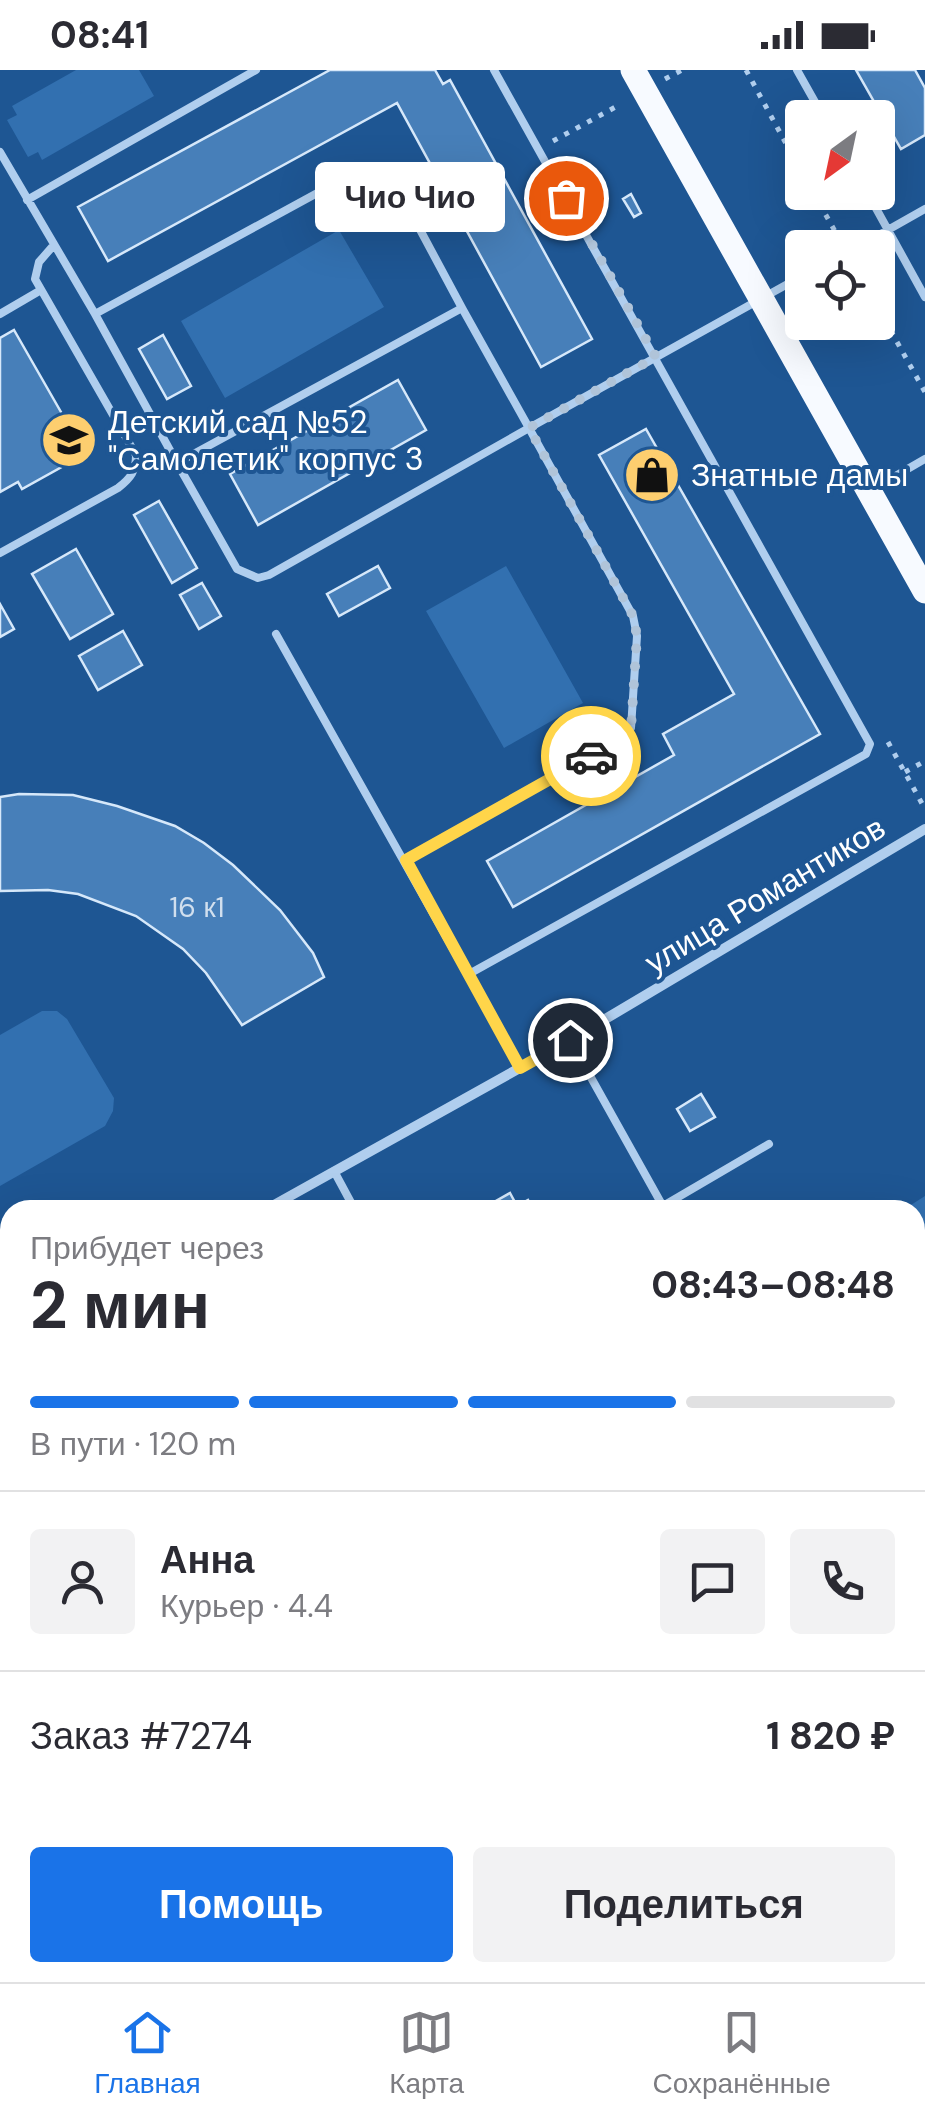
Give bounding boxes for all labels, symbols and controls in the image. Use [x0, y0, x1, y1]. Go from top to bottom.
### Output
text: 08:41 [50, 10, 149, 60]
north arrow [785, 100, 895, 210]
map controls [785, 100, 895, 340]
pin [524, 156, 609, 241]
callout: Чио Чио [316, 163, 506, 233]
icon: bag [539, 171, 594, 226]
text: Чио Чио [345, 176, 475, 218]
button: locate [785, 230, 895, 340]
place label: Детский сад №52 "Самолетик" корпус 3 [108, 401, 424, 480]
school or university icon: Детский сад №52 "Самолетик" корпус 3 [39, 410, 99, 470]
shop icon: Знатные дамы [622, 445, 682, 505]
place label: Знатные дамы [691, 454, 908, 496]
courier [541, 706, 641, 806]
icon: car [564, 729, 619, 784]
street label: улица Романтиков [637, 807, 893, 983]
house number: 16 к1 [170, 889, 224, 926]
pin [528, 998, 613, 1083]
icon: home [543, 1013, 598, 1068]
text: Прибудет через [30, 1227, 264, 1269]
text: 08:43–08:48 [651, 1260, 895, 1310]
text: 2 мин [30, 1264, 210, 1348]
text: В пути · 120 m [30, 1423, 236, 1465]
button: person [30, 1529, 135, 1634]
button: chat [660, 1529, 765, 1634]
button: phone [790, 1529, 895, 1634]
text: Анна [160, 1535, 254, 1585]
text: Курьер · 4.4 [160, 1585, 333, 1627]
text: Заказ #7274 [30, 1711, 252, 1761]
text: 1 820 ₽ [766, 1711, 895, 1761]
button: Помощь [30, 1847, 453, 1962]
button: Поделиться [473, 1847, 895, 1962]
tab: Главная [94, 2005, 201, 2102]
tab: Карта [389, 2005, 464, 2102]
tab: Сохранённые [653, 2005, 831, 2102]

